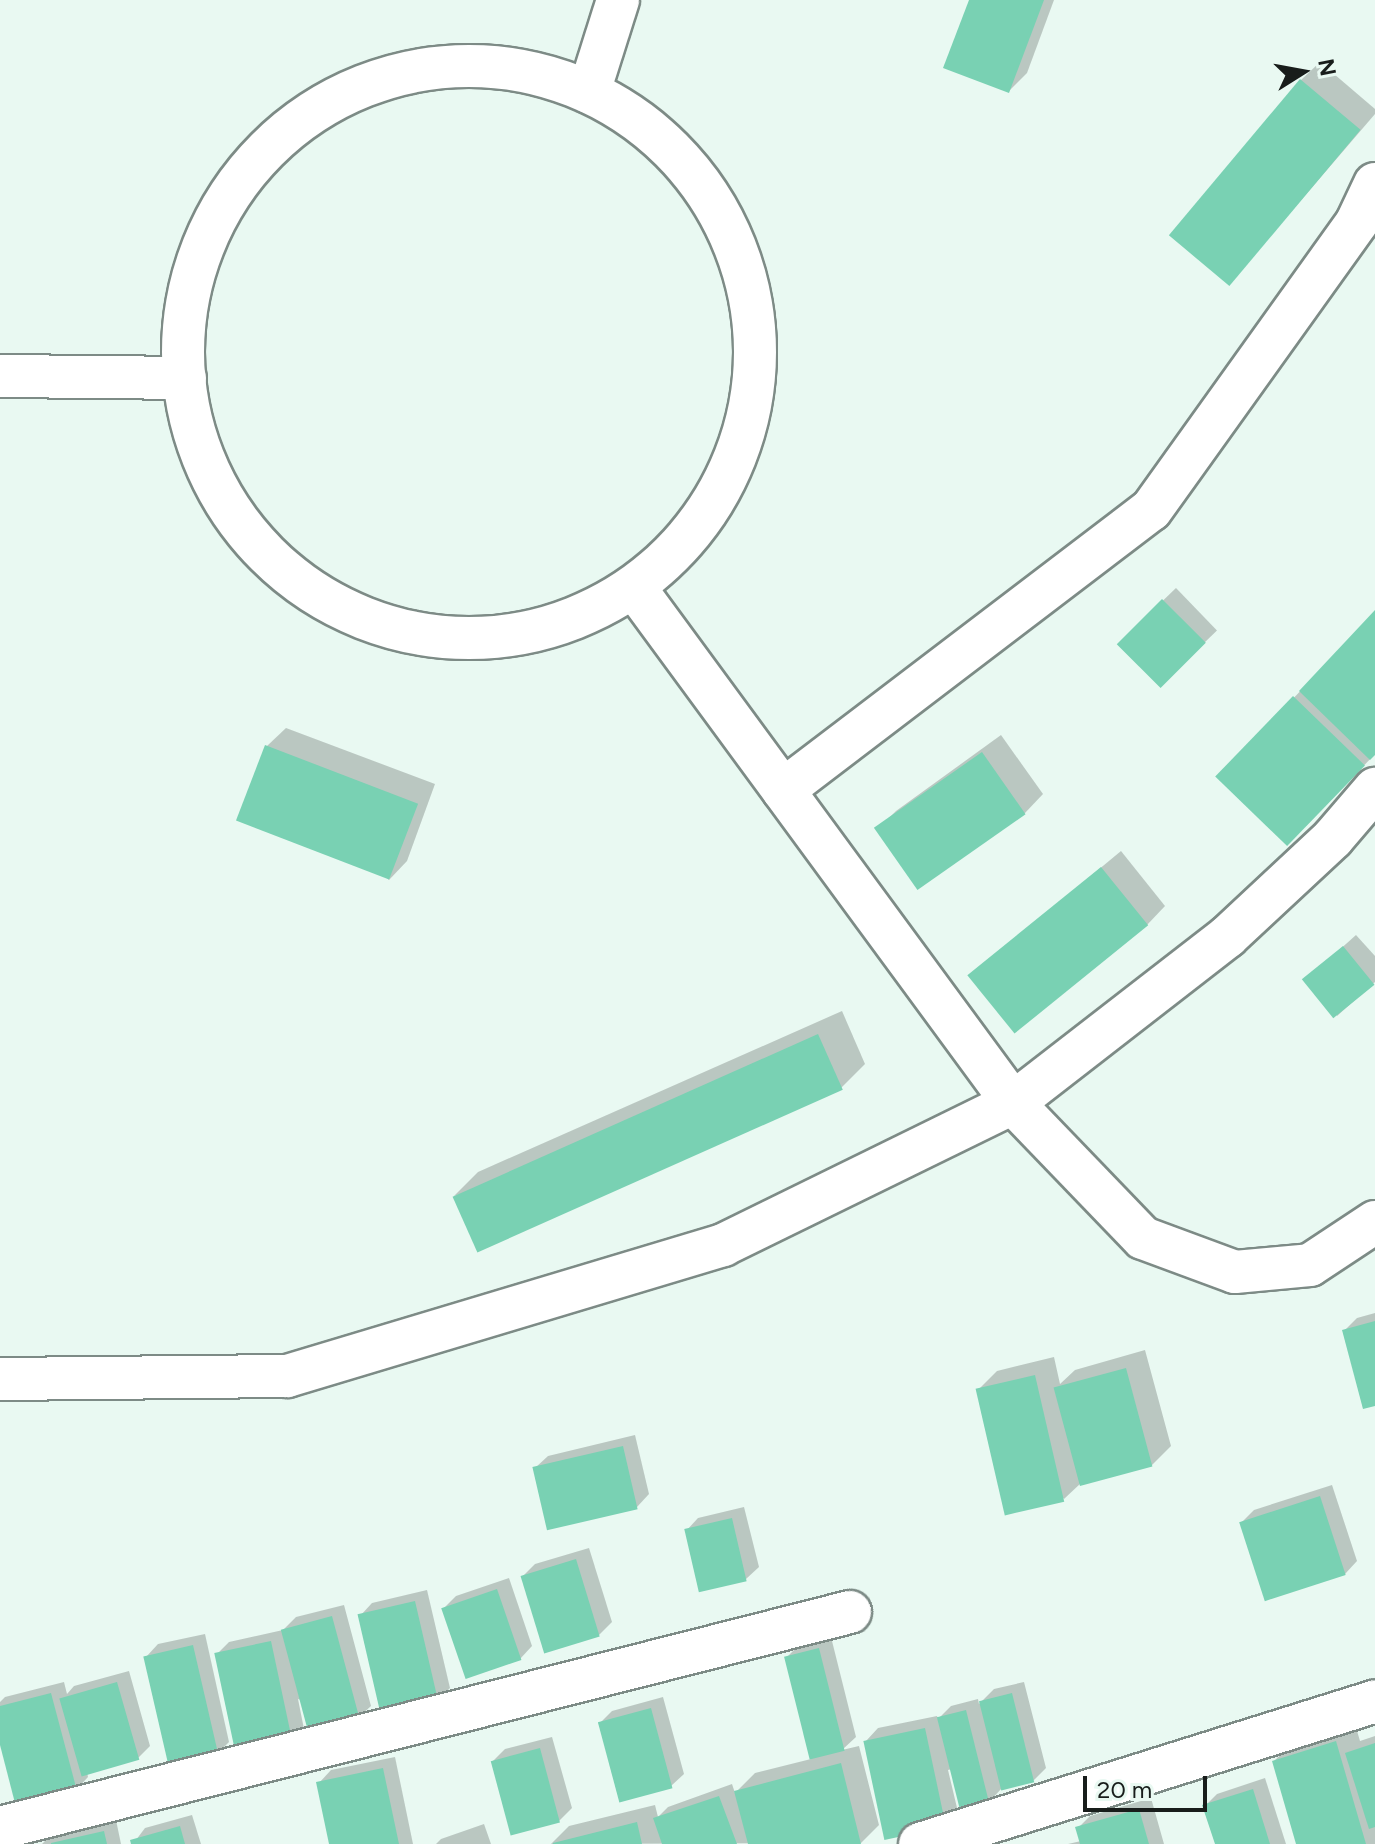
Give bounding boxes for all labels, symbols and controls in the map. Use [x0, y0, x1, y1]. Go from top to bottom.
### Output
north arrow [1263, 32, 1343, 112]
text: N [1312, 56, 1342, 78]
scale bar [1087, 1760, 1211, 1810]
text: 20 m [1097, 1775, 1152, 1804]

